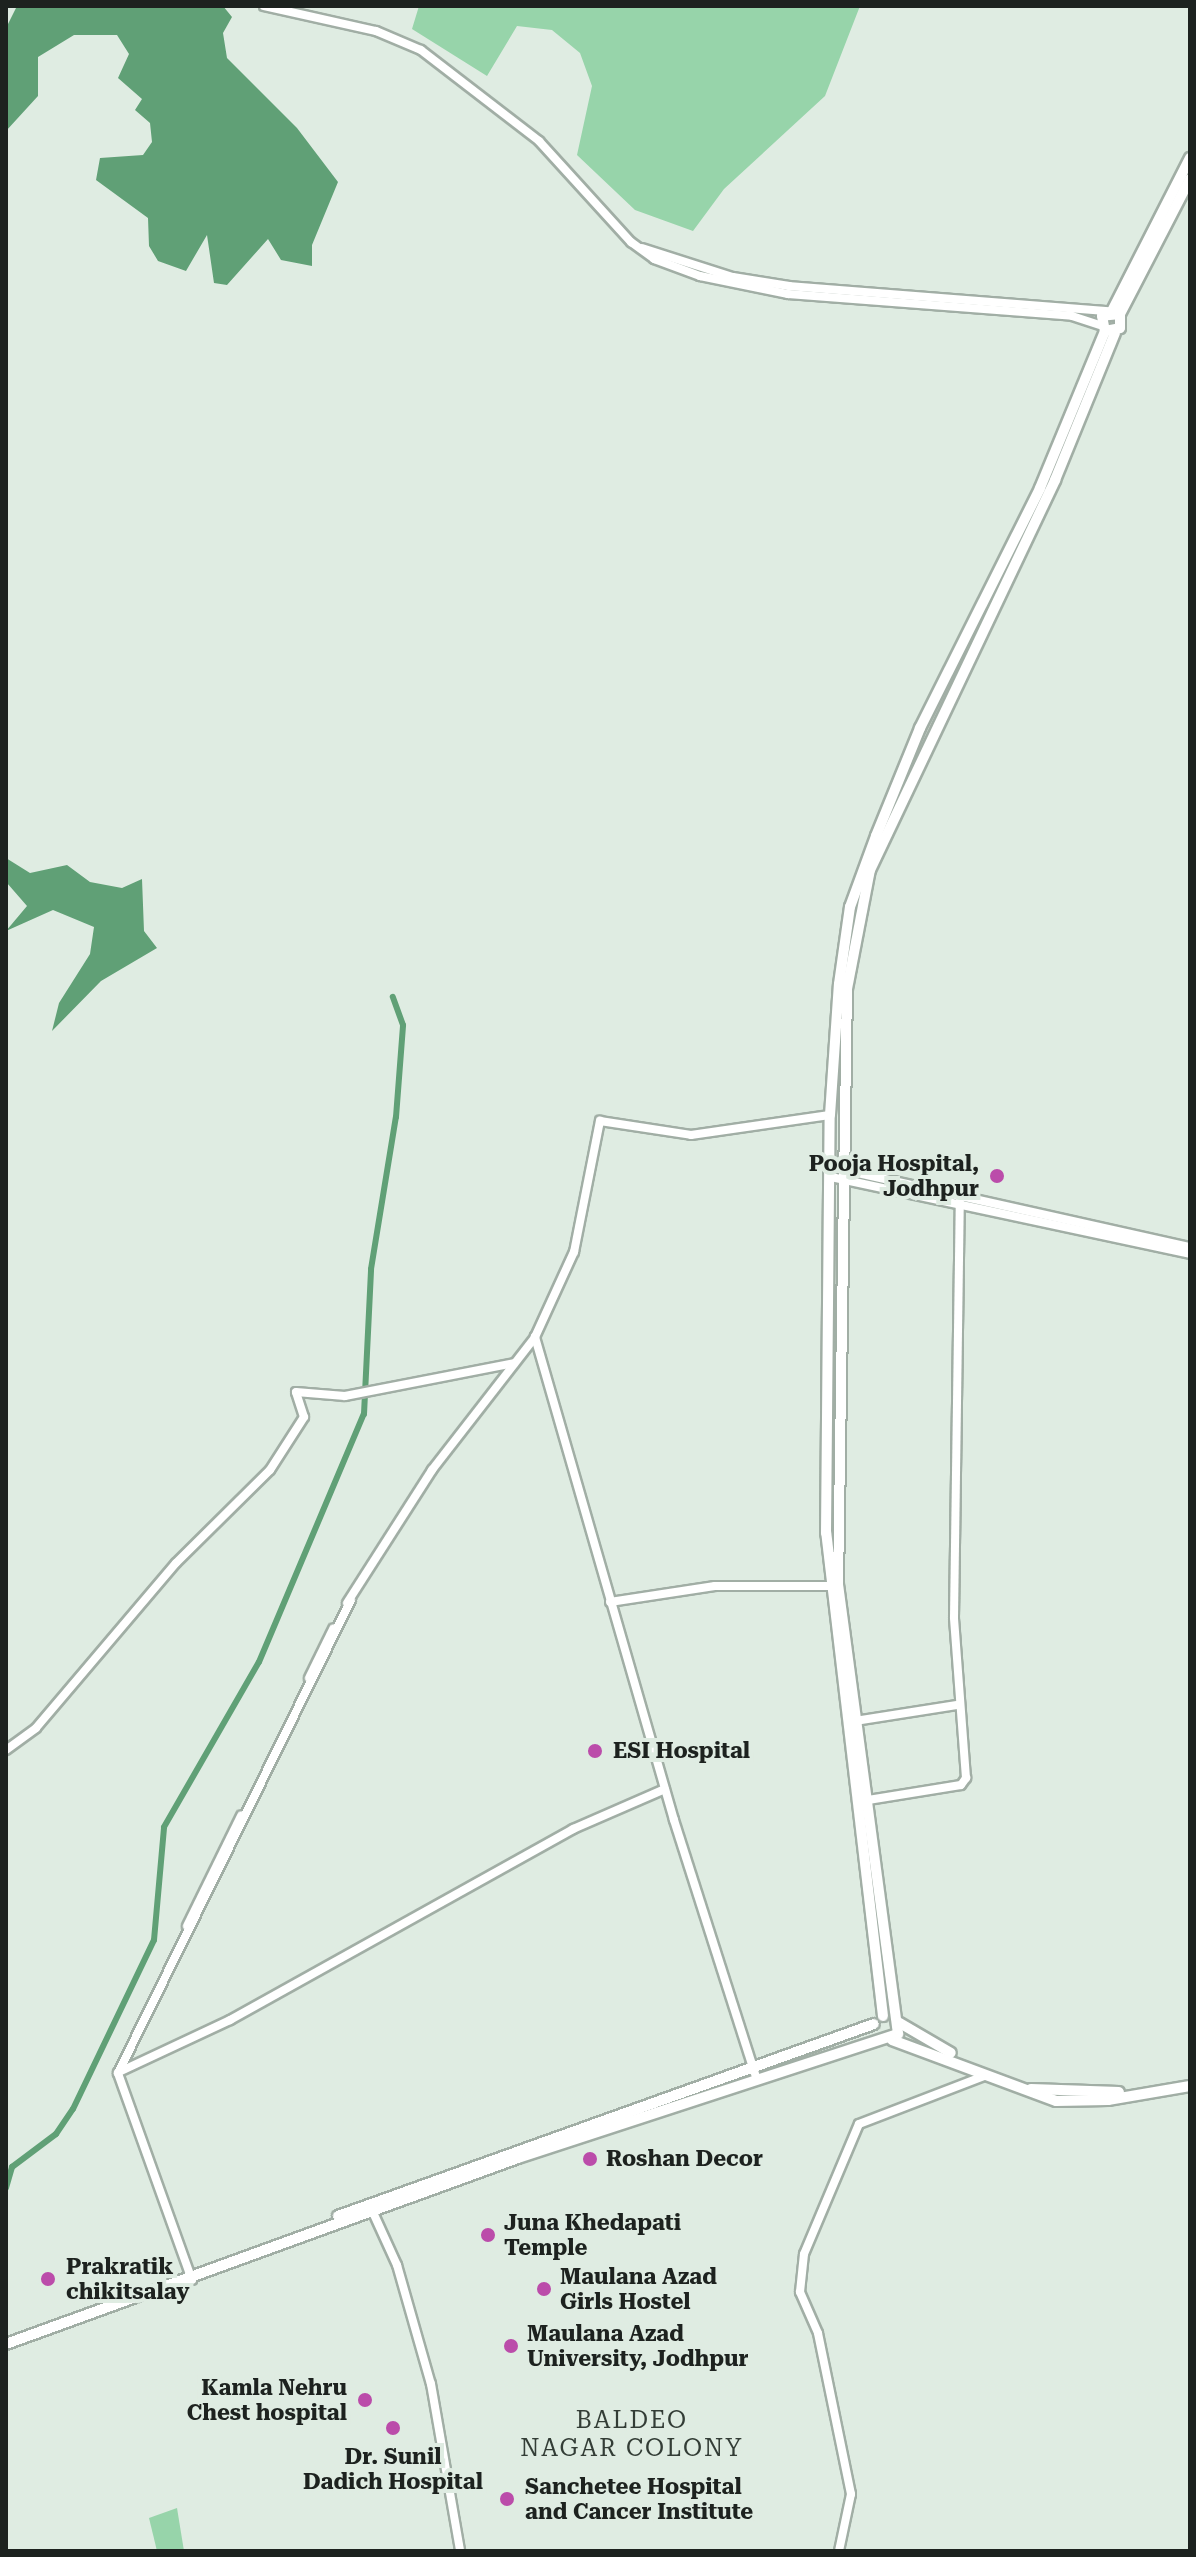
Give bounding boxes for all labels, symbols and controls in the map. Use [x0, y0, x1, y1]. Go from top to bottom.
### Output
place label: Pooja Hospital, Jodhpur [809, 1150, 979, 1202]
marker: Pooja Hospital, Jodhpur [986, 1165, 1008, 1187]
place label: ESI Hospital [613, 1738, 750, 1764]
marker: ESI Hospital [584, 1740, 606, 1762]
place label: Roshan Decor [606, 2146, 763, 2172]
marker: Roshan Decor [581, 2150, 599, 2168]
place label: Juna Khedapati Temple [504, 2209, 681, 2260]
marker: Juna Khedapati Temple [479, 2226, 497, 2244]
place label: Prakratik chikitsalay [66, 2253, 189, 2304]
place label: Maulana Azad Girls Hostel [560, 2263, 717, 2314]
marker: Prakratik chikitsalay [37, 2268, 59, 2290]
marker: Maulana Azad Girls Hostel [535, 2280, 553, 2298]
place label: Maulana Azad University, Jodhpur [527, 2320, 749, 2372]
marker: Maulana Azad University, Jodhpur [502, 2337, 520, 2355]
place label: Kamla Nehru Chest hospital [187, 2374, 347, 2426]
marker: Kamla Nehru Chest hospital [354, 2389, 376, 2411]
district label: BALDEO NAGAR COLONY [520, 2407, 744, 2463]
marker: Dr. Sunil Dadich Hospital [382, 2417, 404, 2439]
place label: Dr. Sunil Dadich Hospital [303, 2443, 483, 2494]
place label: Sanchetee Hospital and Cancer Institute [525, 2473, 753, 2524]
marker: Sanchetee Hospital and Cancer Institute [496, 2488, 518, 2510]

